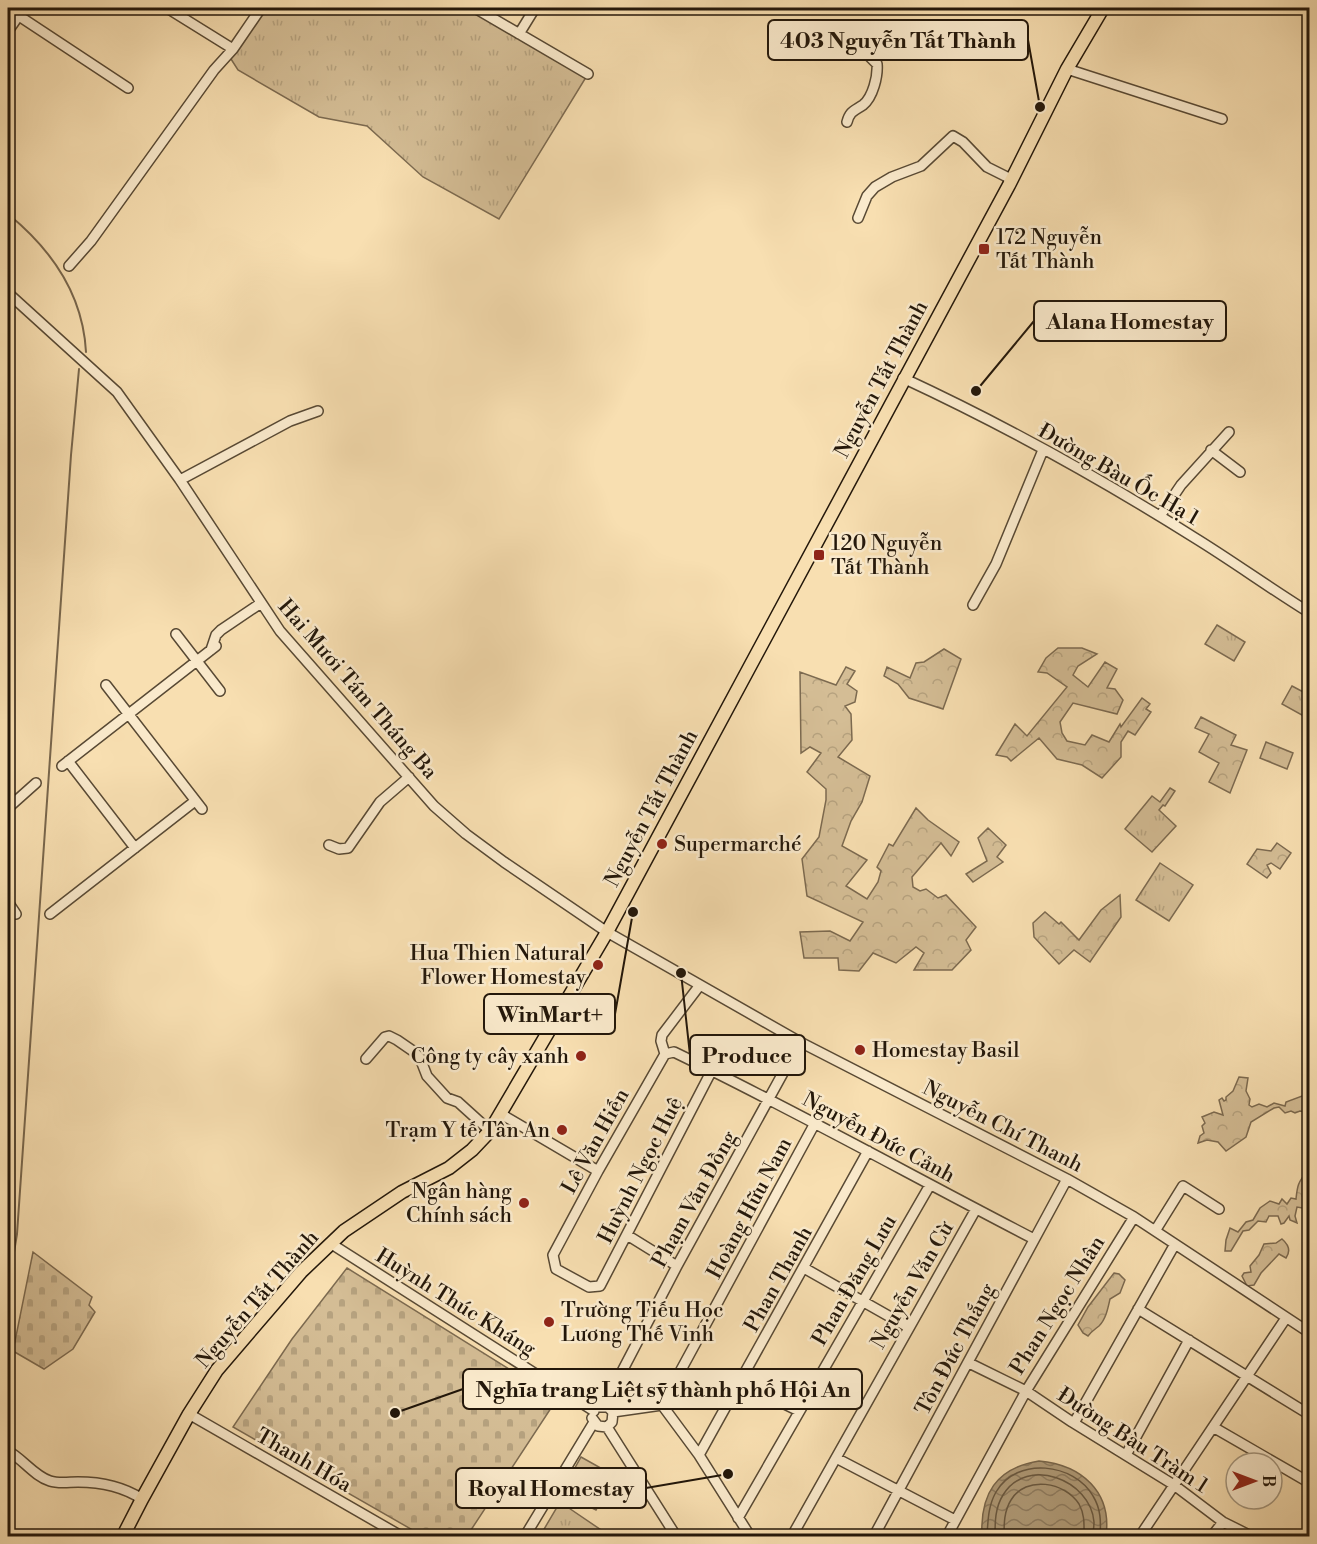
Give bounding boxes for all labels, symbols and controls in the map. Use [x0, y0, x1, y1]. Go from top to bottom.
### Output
callout: 403 Nguyễn Tất Thành [768, 20, 1028, 60]
text: 403 Nguyễn Tất Thành [780, 28, 1016, 55]
place label: 172 Nguyễn Tất Thành [996, 225, 1103, 275]
marker: 172 Nguyễn Tất Thành [977, 242, 991, 256]
street label: Nguyễn Tất Thành [829, 296, 934, 463]
callout: Alana Homestay [1034, 301, 1226, 341]
text: Alana Homestay [1045, 309, 1215, 336]
street label: Đường Bàu Ốc Hạ 1 [1033, 414, 1206, 532]
place label: 120 Nguyễn Tất Thành [831, 531, 943, 581]
marker: 120 Nguyễn Tất Thành [812, 548, 826, 562]
street label: Hai Mươi Tám Tháng Ba [272, 594, 443, 785]
street label: Nguyễn Tất Thành [599, 725, 704, 892]
place label: Supermarché [674, 832, 802, 858]
marker: Supermarché [655, 837, 669, 851]
place label: Hua Thien Natural Flower Homestay [410, 941, 587, 991]
marker: Hua Thien Natural Flower Homestay [591, 958, 605, 972]
callout: WinMart+ [484, 994, 615, 1034]
text: WinMart+ [496, 1002, 603, 1029]
callout: Produce [690, 1035, 805, 1075]
place label: Homestay Basil [872, 1038, 1019, 1064]
text: Produce [702, 1043, 792, 1070]
marker: Homestay Basil [853, 1043, 867, 1057]
place label: Công ty cây xanh [411, 1044, 569, 1070]
marker: Công ty cây xanh [574, 1049, 588, 1063]
street label: Nguyễn Chí Thanh [918, 1075, 1088, 1179]
street label: Lê Văn Hiến [556, 1084, 636, 1199]
street label: Nguyễn Đức Cảnh [798, 1087, 960, 1189]
street label: Huỳnh Ngọc Huệ [593, 1093, 689, 1248]
place label: Trạm Y tế Tân An [386, 1118, 550, 1144]
marker: Trạm Y tế Tân An [555, 1123, 569, 1137]
street label: Phạm Văn Đồng [647, 1126, 743, 1272]
street label: Hoàng Hữu Nam [702, 1133, 798, 1284]
place label: Ngân hàng Chính sách [406, 1179, 512, 1229]
marker: Ngân hàng Chính sách [517, 1196, 531, 1210]
street label: Phan Đăng Lưu [807, 1210, 903, 1351]
street label: Nguyễn Văn Cừ [866, 1216, 960, 1354]
street label: Phan Thanh [739, 1222, 819, 1337]
street label: Nguyễn Tất Thành [191, 1225, 325, 1374]
street label: Phan Ngọc Nhân [1005, 1231, 1111, 1380]
street label: Huỳnh Thúc Kháng [371, 1243, 540, 1363]
street label: Tôn Đức Thắng [910, 1279, 1002, 1420]
place label: Trường Tiếu Học Lương Thế Vinh [561, 1298, 724, 1348]
marker: Trường Tiếu Học Lương Thế Vinh [542, 1315, 556, 1329]
callout: Nghĩa trang Liệt sỹ thành phố Hội An [463, 1369, 862, 1409]
text: Nghĩa trang Liệt sỹ thành phố Hội An [475, 1377, 851, 1404]
street label: Đường Bàu Tràm 1 [1052, 1382, 1213, 1499]
street label: Thanh Hóa [251, 1423, 356, 1499]
north arrow [1224, 1451, 1284, 1511]
callout: Royal Homestay [456, 1468, 646, 1508]
text: B [1258, 1475, 1278, 1487]
text: Royal Homestay [468, 1476, 635, 1503]

